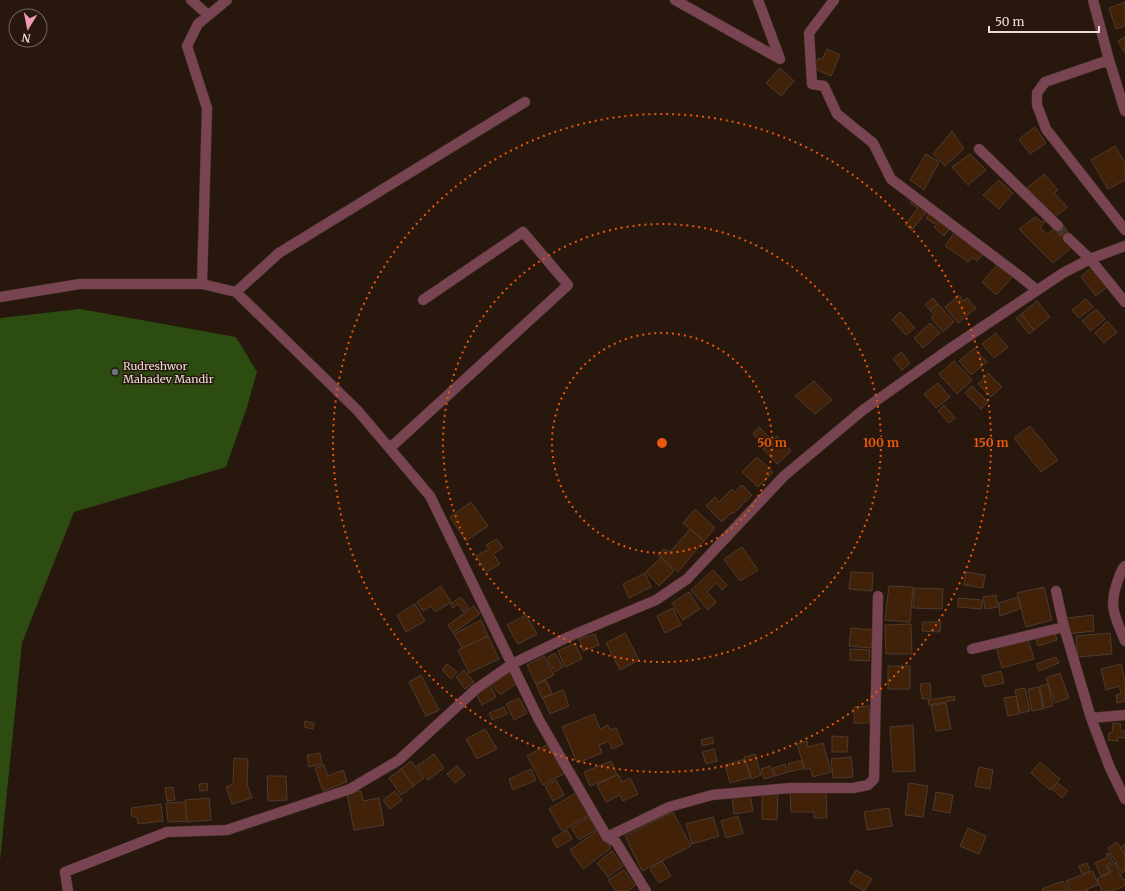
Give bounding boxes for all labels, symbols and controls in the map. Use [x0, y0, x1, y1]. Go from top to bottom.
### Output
north arrow [8, 8, 48, 48]
scale bar [989, 8, 1099, 34]
text: 50 m [995, 14, 1024, 29]
text: N [20, 30, 32, 45]
place label: Rudreshwor Mahadev Mandir [123, 359, 214, 386]
marker: Rudreshwor Mahadev Mandir [110, 367, 120, 377]
text: 50 m [757, 435, 787, 450]
text: 100 m [863, 435, 899, 450]
text: 150 m [974, 435, 1009, 450]
centre of rings [655, 436, 669, 450]

